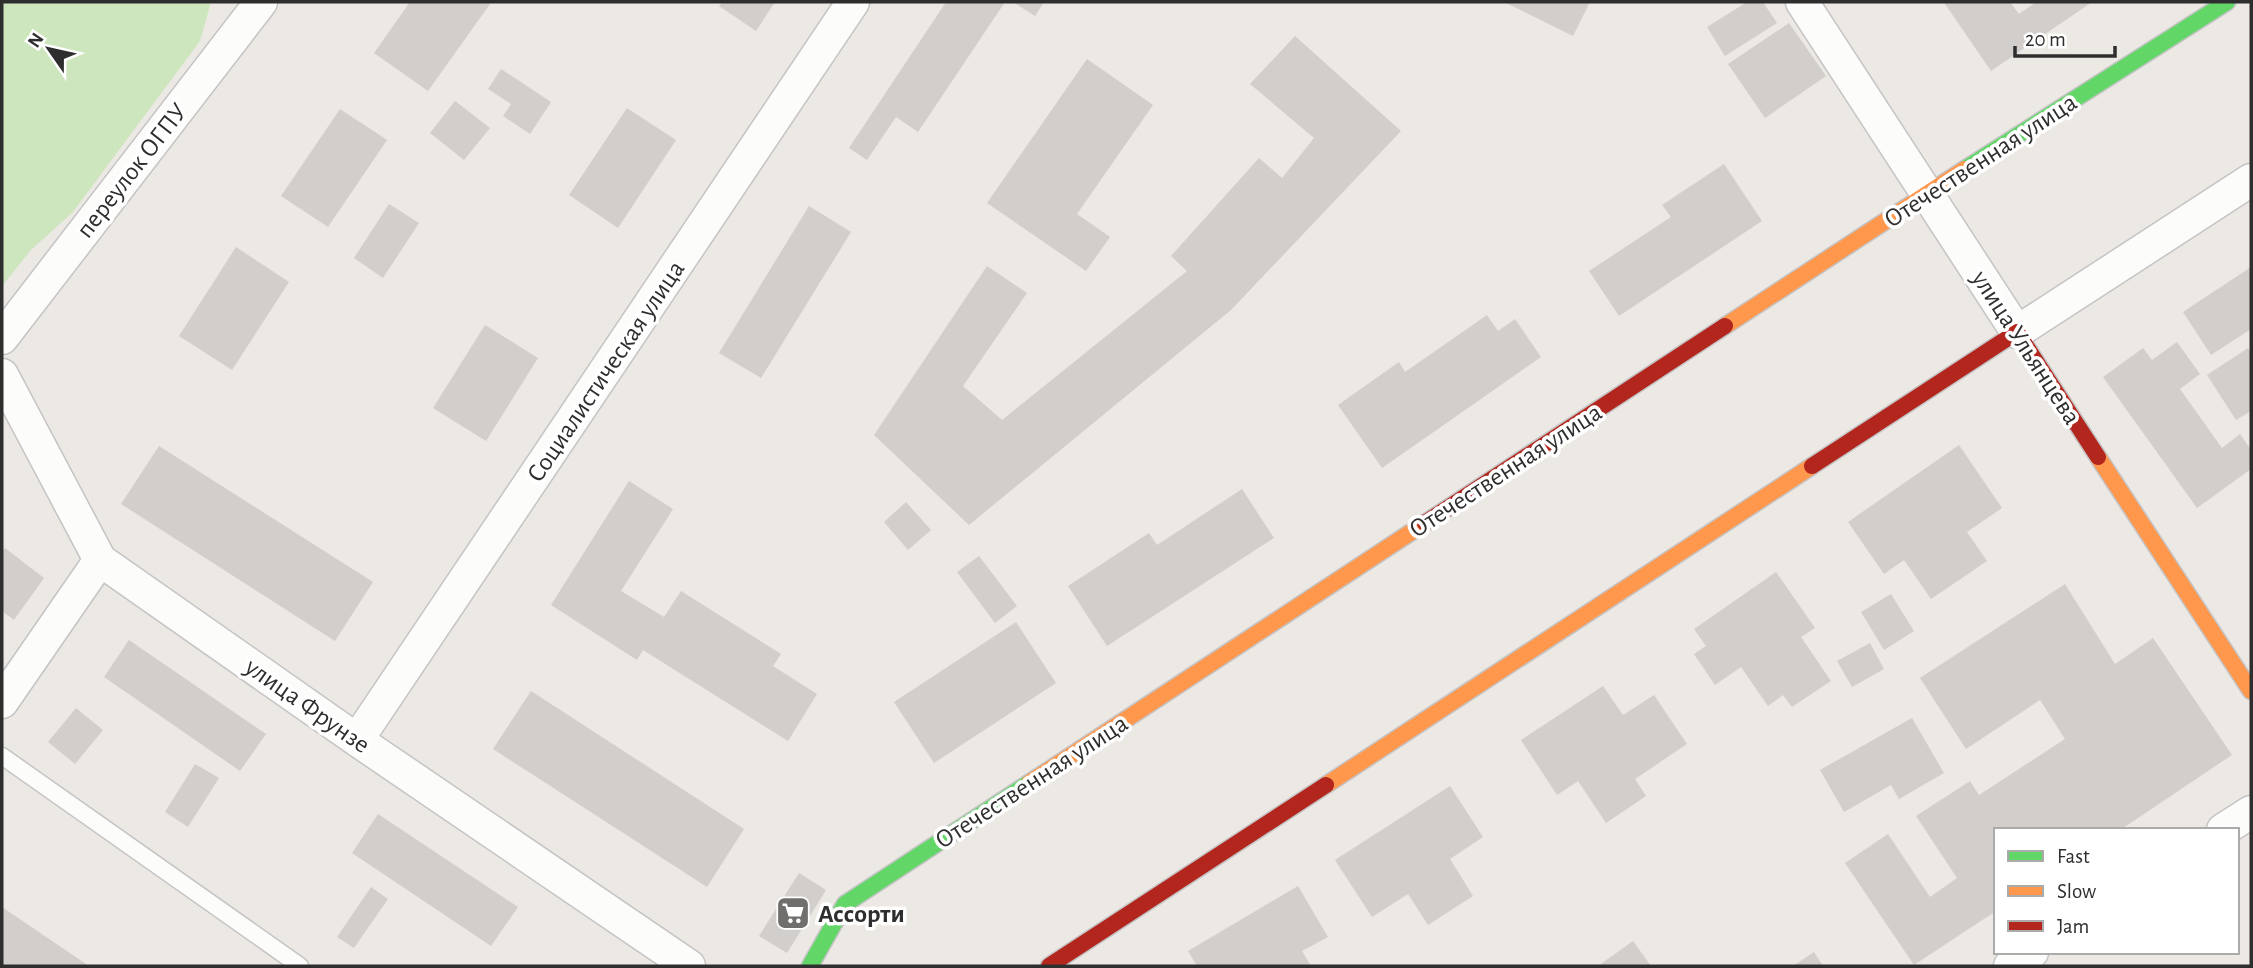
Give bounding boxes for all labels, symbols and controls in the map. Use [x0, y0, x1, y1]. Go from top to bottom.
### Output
north arrow [14, 14, 84, 84]
scale bar [2015, 14, 2115, 58]
text: 20 m [2025, 29, 2066, 50]
text: N [25, 30, 48, 51]
street label: Отечественная улица [1880, 89, 2082, 233]
street label: переулок ОГПУ [71, 98, 192, 243]
street label: Социалистическая улица [522, 256, 690, 487]
street label: улица Ульянцева [1966, 265, 2085, 429]
street label: Отечественная улица [1405, 399, 1607, 543]
street label: улица Фрунзе [239, 653, 375, 758]
street label: Отечественная улица [931, 710, 1133, 854]
legend [1994, 828, 2239, 954]
text: Fast [2057, 846, 2090, 867]
text: Slow [2057, 881, 2096, 902]
supermarket icon: Ассорти [774, 894, 812, 932]
place label: Ассорти [818, 901, 905, 927]
text: Jam [2057, 916, 2089, 937]

